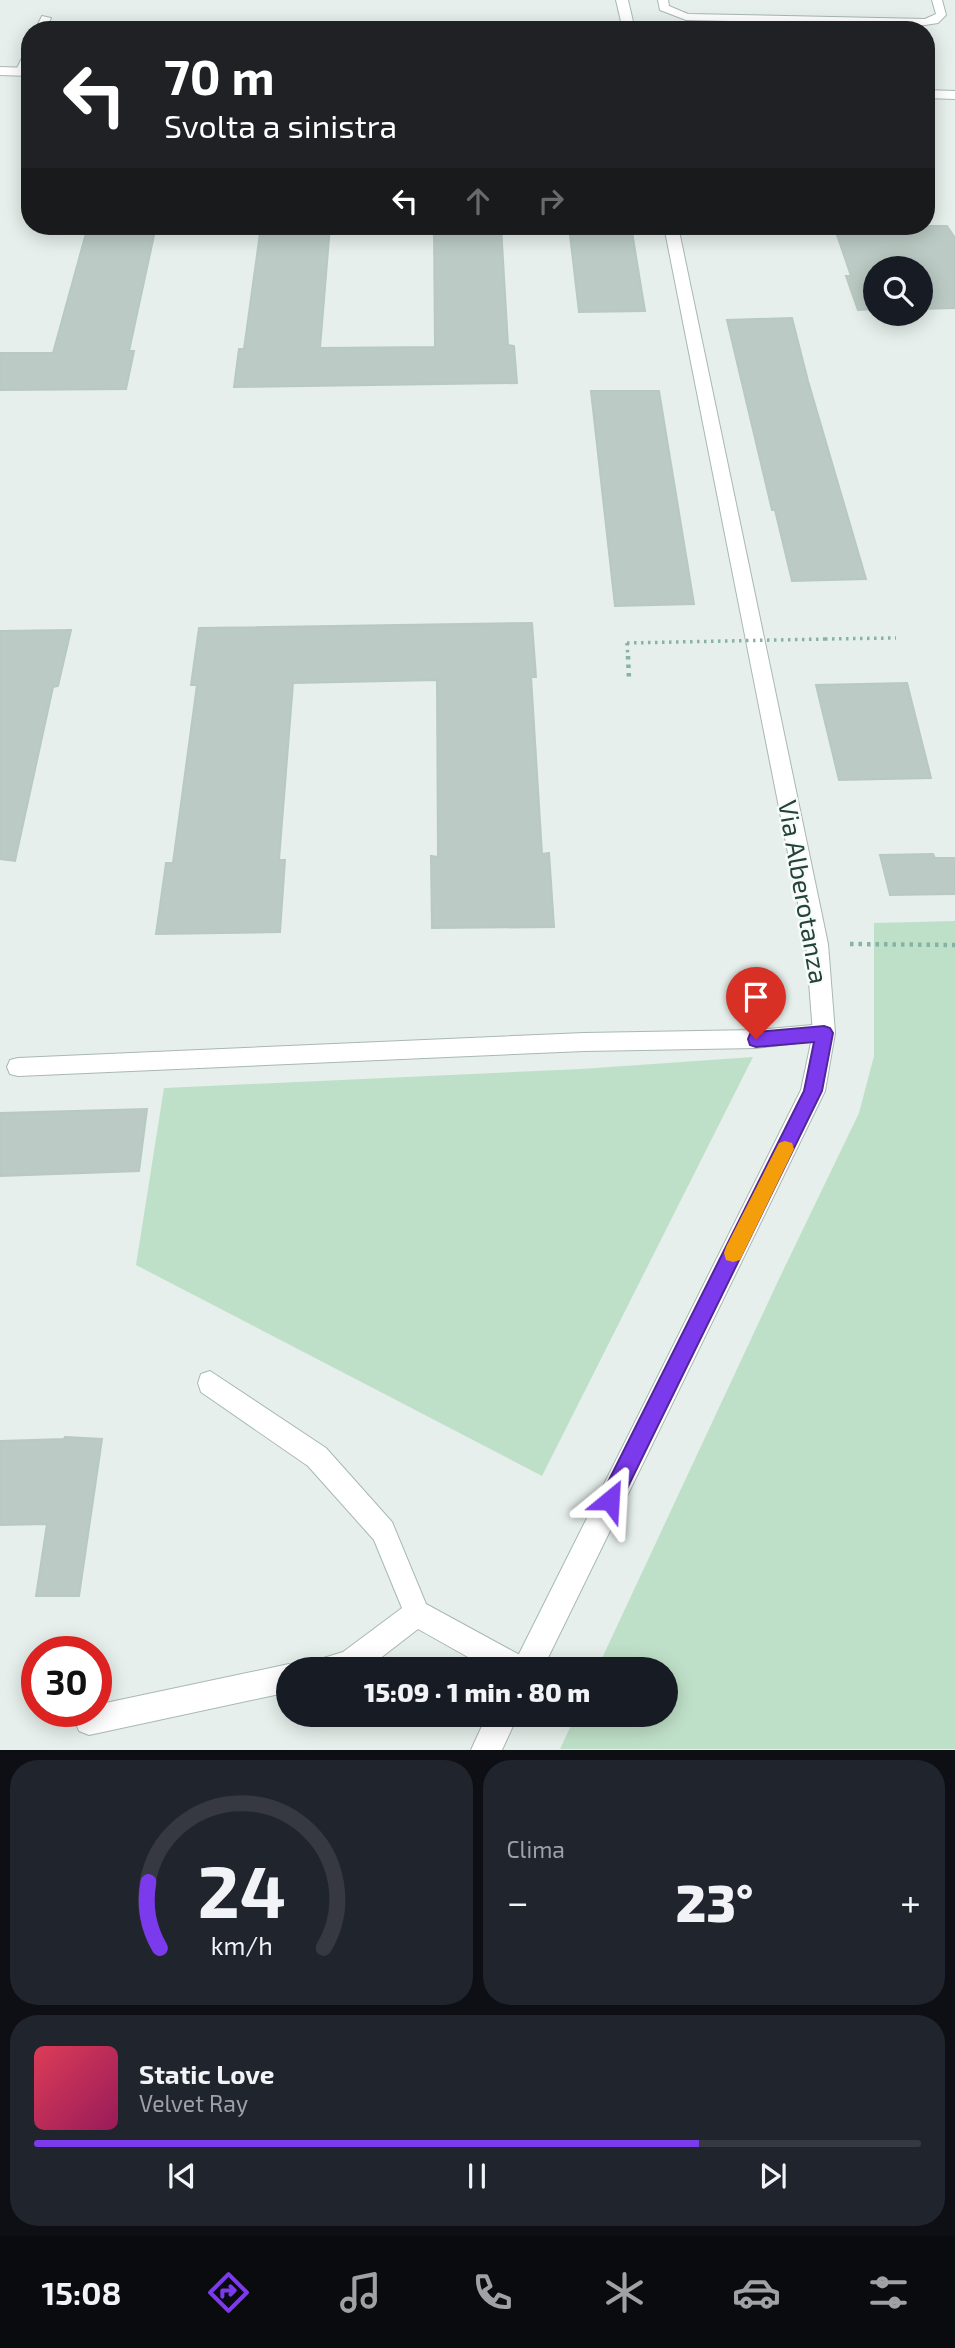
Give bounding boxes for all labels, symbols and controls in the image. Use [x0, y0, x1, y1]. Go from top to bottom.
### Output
text: 70 m [164, 46, 275, 105]
icon: left [49, 49, 140, 140]
text: Svolta a sinistra [164, 106, 397, 144]
icon: left [386, 182, 424, 220]
icon: ahead [459, 182, 497, 220]
icon: right [532, 182, 570, 220]
map controls [863, 256, 933, 326]
button: search [863, 256, 933, 326]
street label: Via Alberotanza [773, 797, 836, 986]
pin [726, 967, 786, 1039]
icon: arrive [737, 978, 775, 1016]
position arrow [573, 1463, 647, 1537]
speed limit sign: 30 [21, 1636, 112, 1727]
text: 15:09 · 1 min · 80 m [364, 1676, 590, 1707]
text: Clima [507, 1835, 565, 1863]
text: 24 [197, 1846, 286, 1934]
text: 23° [675, 1870, 753, 1932]
text: − [507, 1878, 529, 1924]
text: + [900, 1878, 921, 1924]
text: km/h [210, 1930, 272, 1960]
text: Static Love [139, 2058, 275, 2089]
text: Velvet Ray [139, 2089, 248, 2117]
icon: previous [163, 2157, 201, 2195]
icon: pause [458, 2157, 496, 2195]
icon: next [754, 2157, 792, 2195]
icon: directions [204, 2268, 253, 2317]
icon: music [336, 2268, 385, 2317]
icon: phone [468, 2268, 517, 2317]
icon: climate [600, 2268, 649, 2317]
icon: car [732, 2268, 781, 2317]
icon: filters [864, 2268, 913, 2317]
text: 15:08 [42, 2273, 121, 2311]

